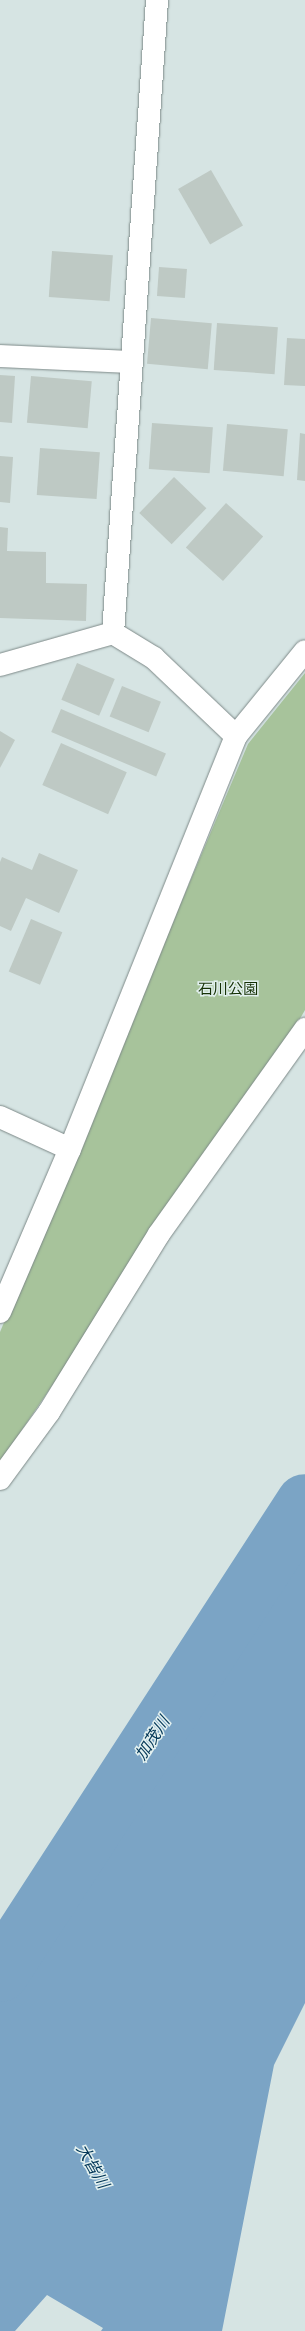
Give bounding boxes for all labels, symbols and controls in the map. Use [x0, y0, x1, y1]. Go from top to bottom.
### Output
park label: 石川公園 [198, 980, 258, 998]
water label: 加茂川 [131, 1713, 173, 1763]
water label: 大皆川 [73, 2140, 113, 2192]

